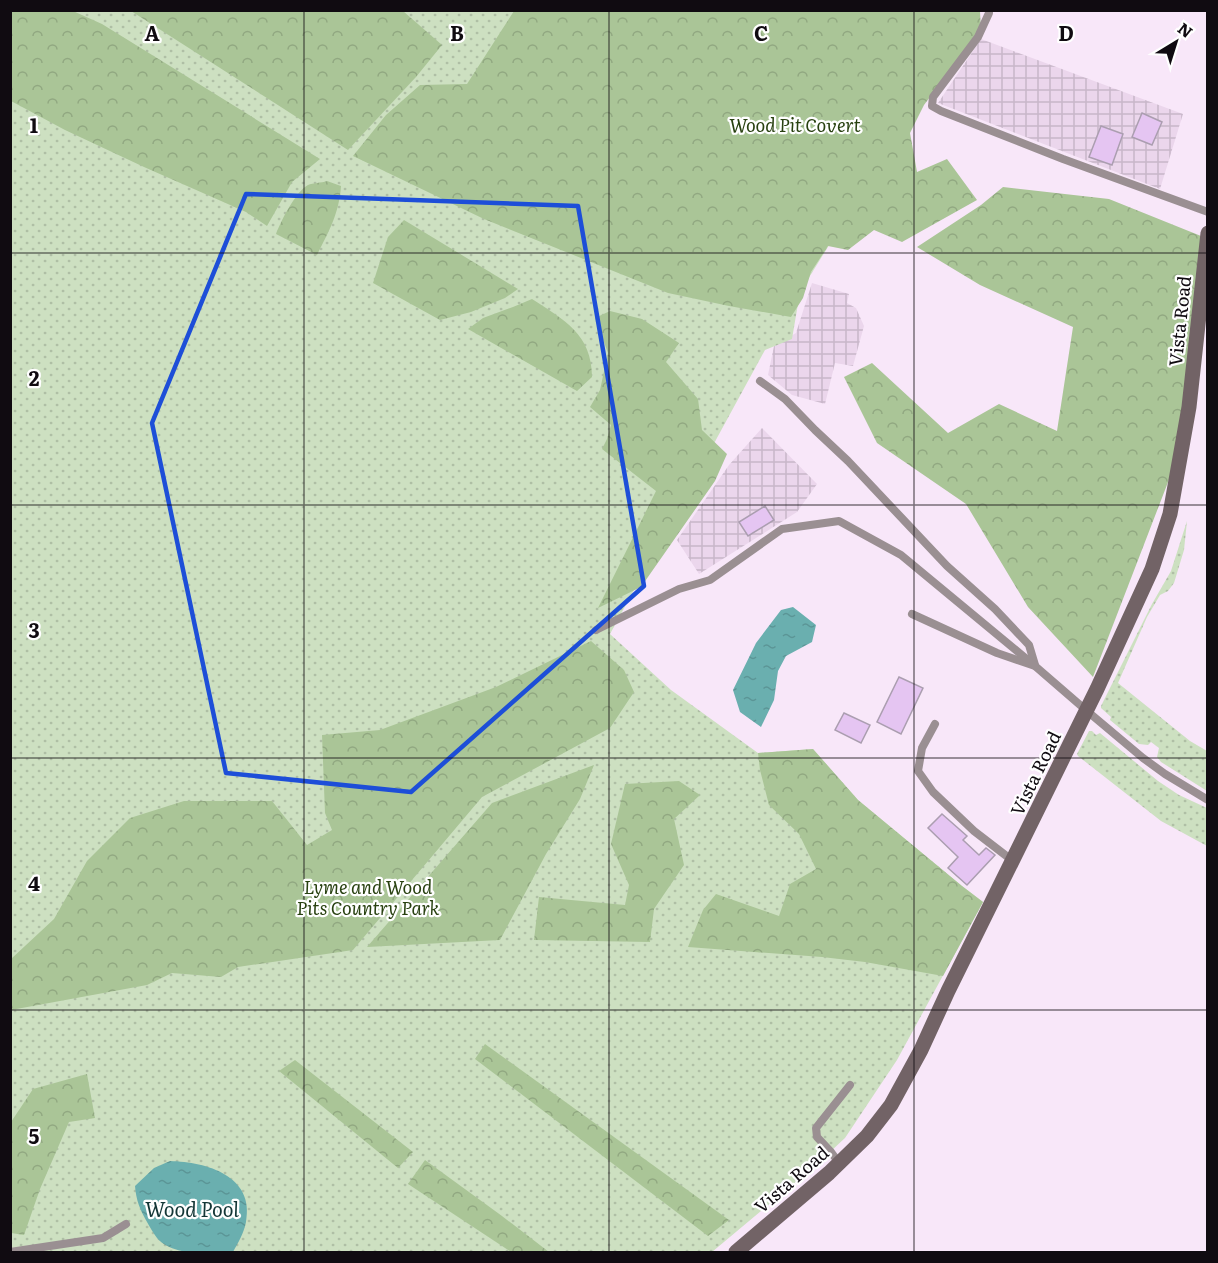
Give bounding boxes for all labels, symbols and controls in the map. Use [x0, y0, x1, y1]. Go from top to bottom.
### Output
north arrow [1146, 12, 1206, 72]
text: N [1173, 16, 1199, 43]
text: A [144, 17, 160, 47]
text: B [450, 17, 464, 47]
text: C [754, 17, 768, 47]
text: D [1058, 17, 1074, 47]
text: 1 [30, 109, 38, 139]
park label: Wood Pit Covert [729, 111, 861, 138]
street label: Vista Road [1161, 274, 1197, 368]
text: 2 [29, 362, 40, 392]
text: 3 [28, 614, 40, 644]
street label: Vista Road [1003, 726, 1067, 820]
text: 4 [28, 867, 40, 897]
park label: Lyme and Wood Pits Country Park [297, 873, 439, 921]
text: 5 [29, 1120, 40, 1150]
street label: Vista Road [748, 1139, 834, 1219]
water label: Wood Pool [145, 1193, 239, 1223]

